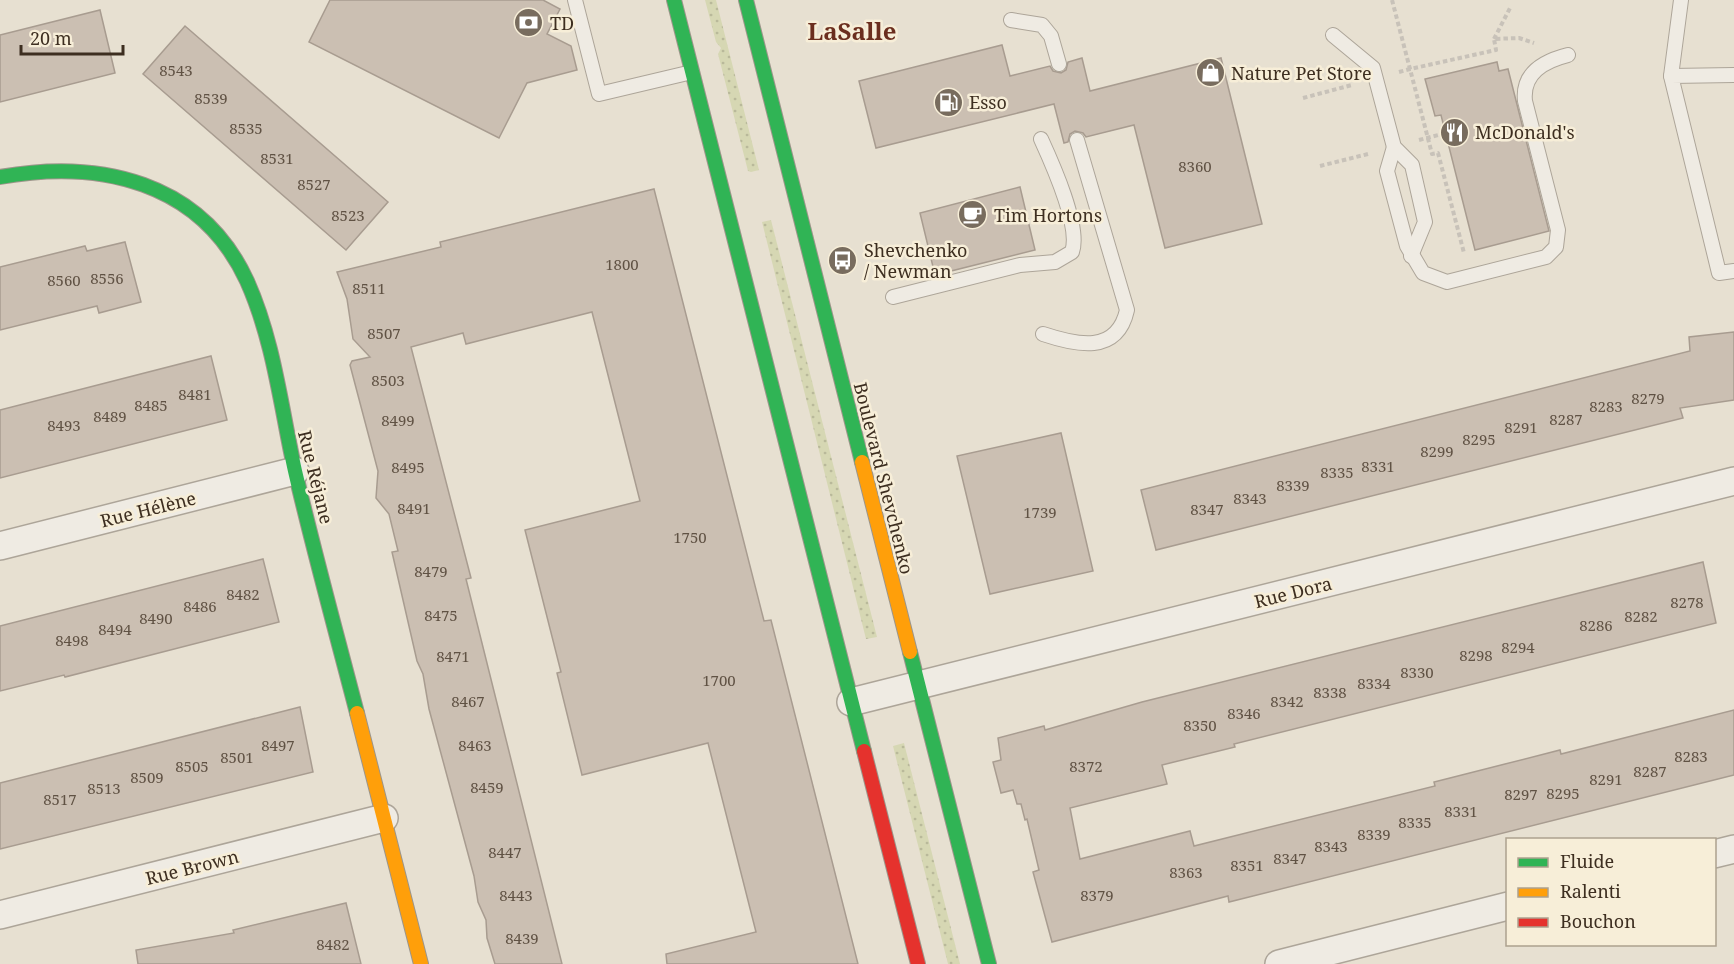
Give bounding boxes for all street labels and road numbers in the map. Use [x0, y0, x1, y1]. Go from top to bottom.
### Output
street label: Boulevard Shevchenko [849, 380, 919, 576]
street label: Rue Réjane [293, 428, 339, 526]
street label: Rue Hélène [98, 486, 198, 532]
street label: Rue Dora [1252, 571, 1334, 613]
street label: Rue Brown [143, 844, 242, 890]

